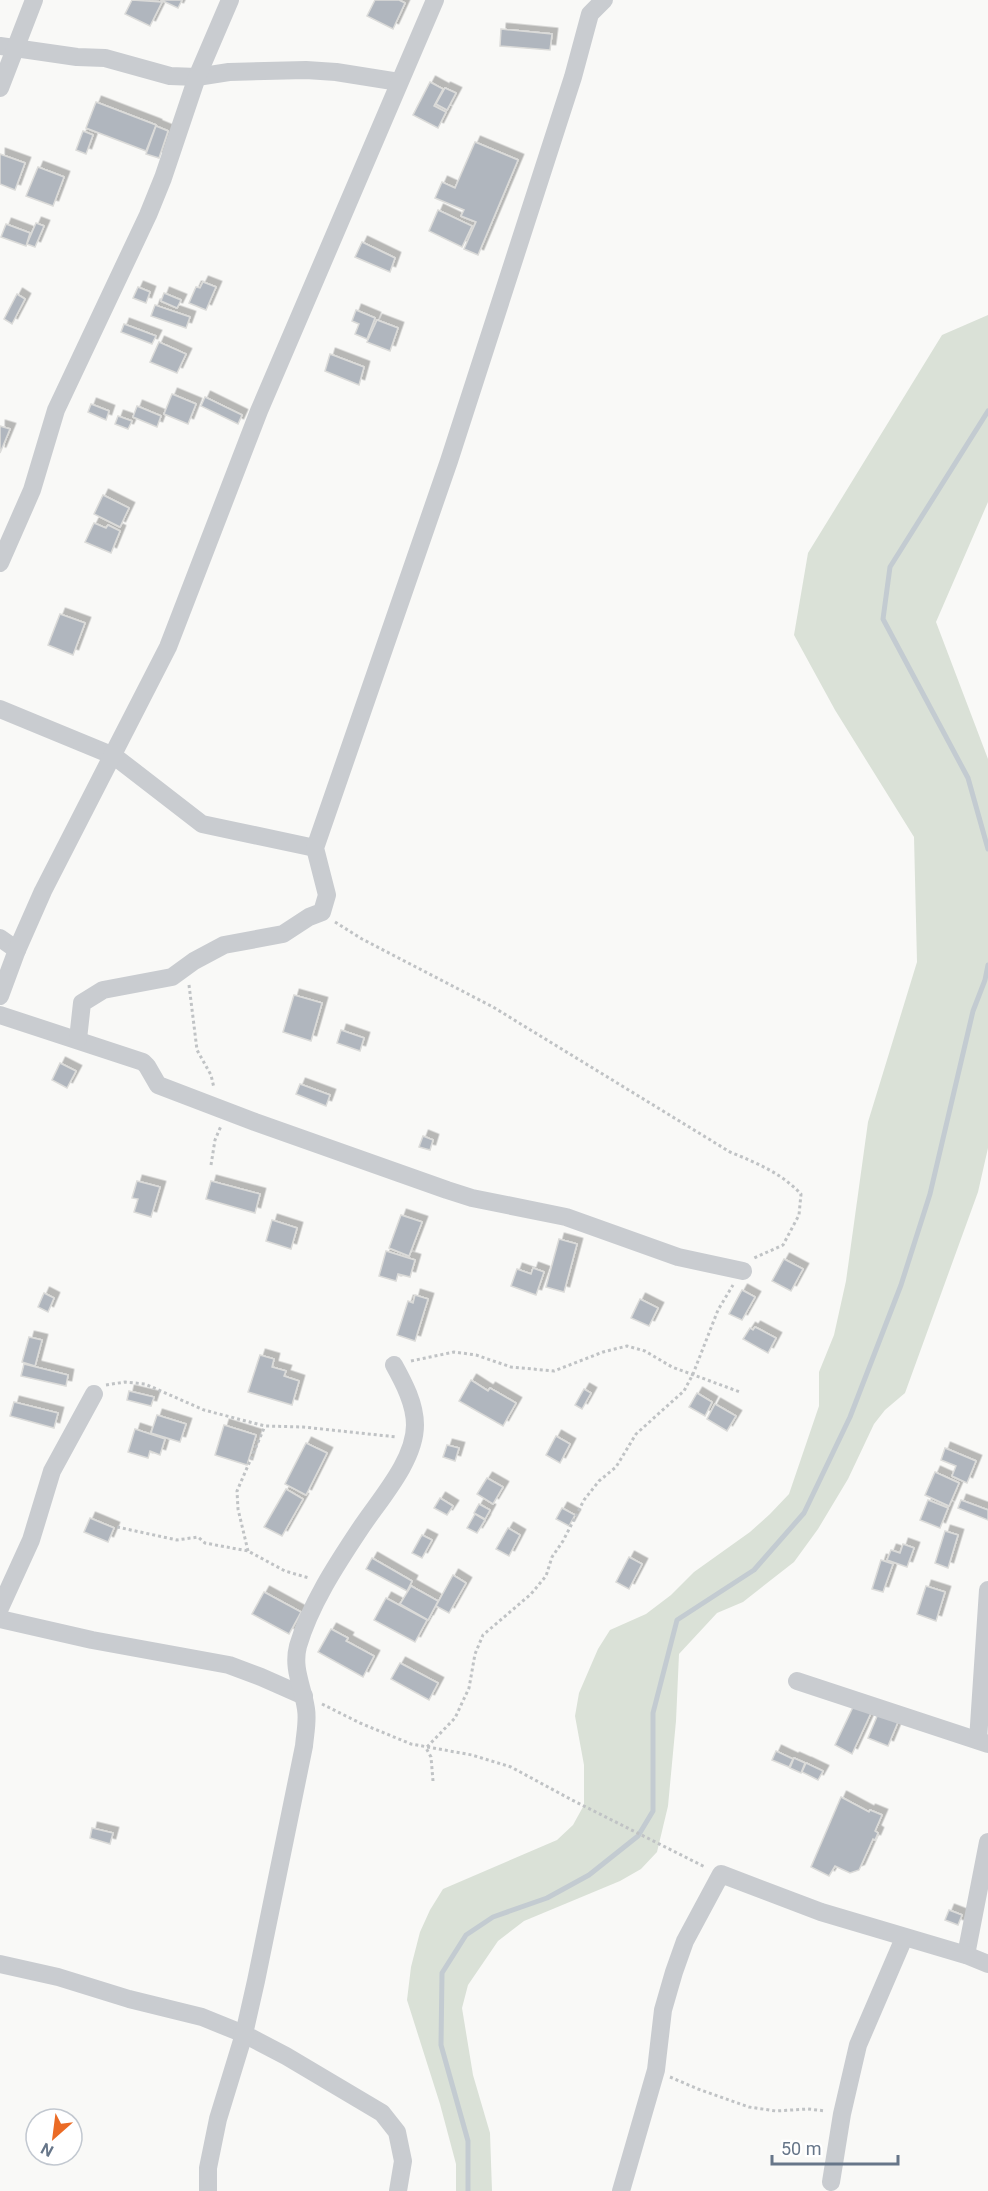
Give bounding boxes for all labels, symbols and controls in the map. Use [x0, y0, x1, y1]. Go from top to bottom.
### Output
north arrow [24, 2107, 84, 2167]
scale bar [772, 2128, 898, 2166]
text: 50 m [781, 2138, 821, 2159]
text: N [38, 2139, 57, 2161]

